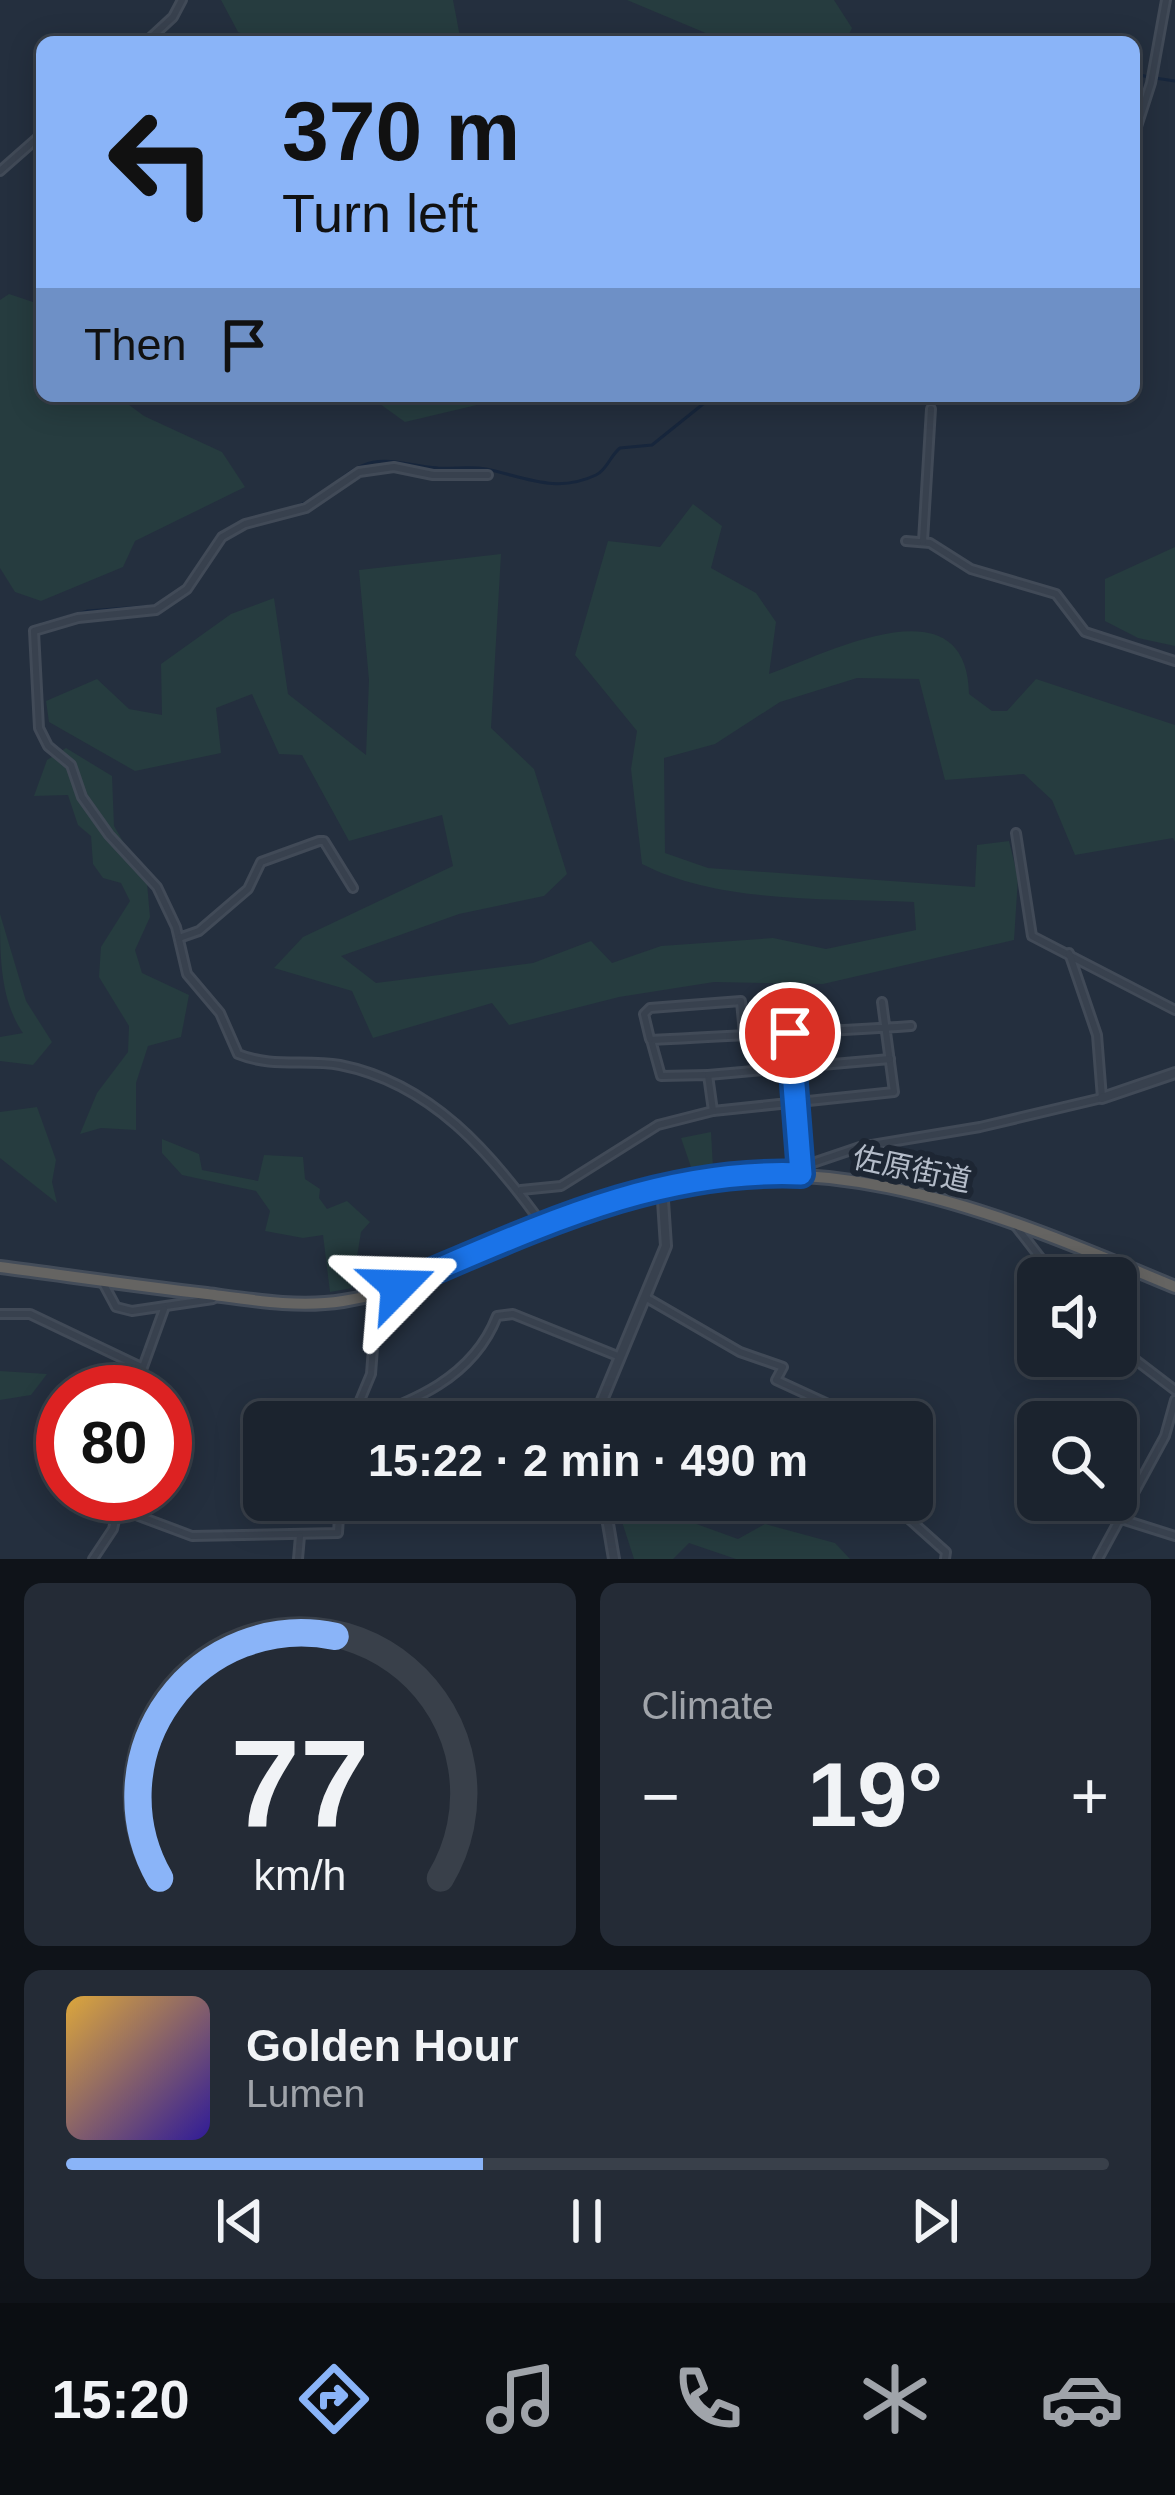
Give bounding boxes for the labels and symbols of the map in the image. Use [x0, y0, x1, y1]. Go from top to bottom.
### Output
pin [739, 982, 841, 1084]
street label: 佐原街道 [850, 1140, 974, 1198]
position arrow [335, 1223, 461, 1349]
speed limit sign: 80 [36, 1365, 192, 1521]

